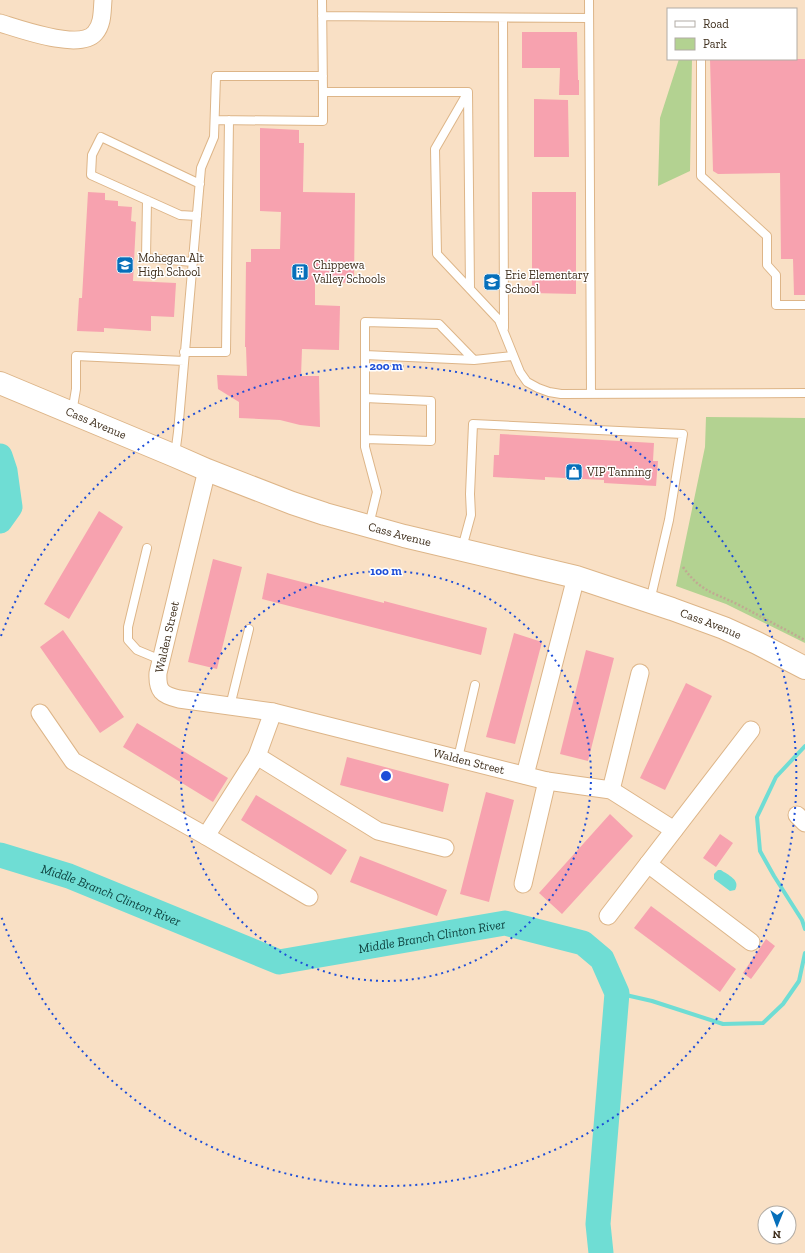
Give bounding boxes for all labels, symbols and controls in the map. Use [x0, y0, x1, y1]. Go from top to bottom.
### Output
legend [667, 8, 797, 60]
text: Road [703, 17, 729, 31]
text: Park [703, 37, 728, 51]
place label: Mohegan Alt High School [138, 251, 204, 279]
school or university icon: Mohegan Alt High School [115, 255, 135, 275]
place label: Chippewa Valley Schools [312, 258, 386, 286]
building icon: Chippewa Valley Schools [290, 262, 310, 282]
place label: Erie Elementary School [505, 268, 590, 296]
school or university icon: Erie Elementary School [482, 272, 502, 292]
text: 200 m [369, 359, 403, 373]
street label: Cass Avenue [64, 404, 129, 442]
shop icon: VIP Tanning [564, 462, 584, 482]
place label: VIP Tanning [586, 465, 652, 479]
street label: Cass Avenue [367, 519, 433, 549]
text: 100 m [370, 564, 402, 578]
street label: Walden Street [152, 599, 182, 674]
street label: Cass Avenue [678, 606, 744, 642]
street label: Walden Street [432, 746, 507, 777]
centre of rings [379, 769, 393, 783]
water label: Middle Branch Clinton River [40, 861, 184, 929]
water label: Middle Branch Clinton River [357, 916, 507, 956]
north arrow [757, 1205, 797, 1245]
text: N [772, 1228, 781, 1241]

